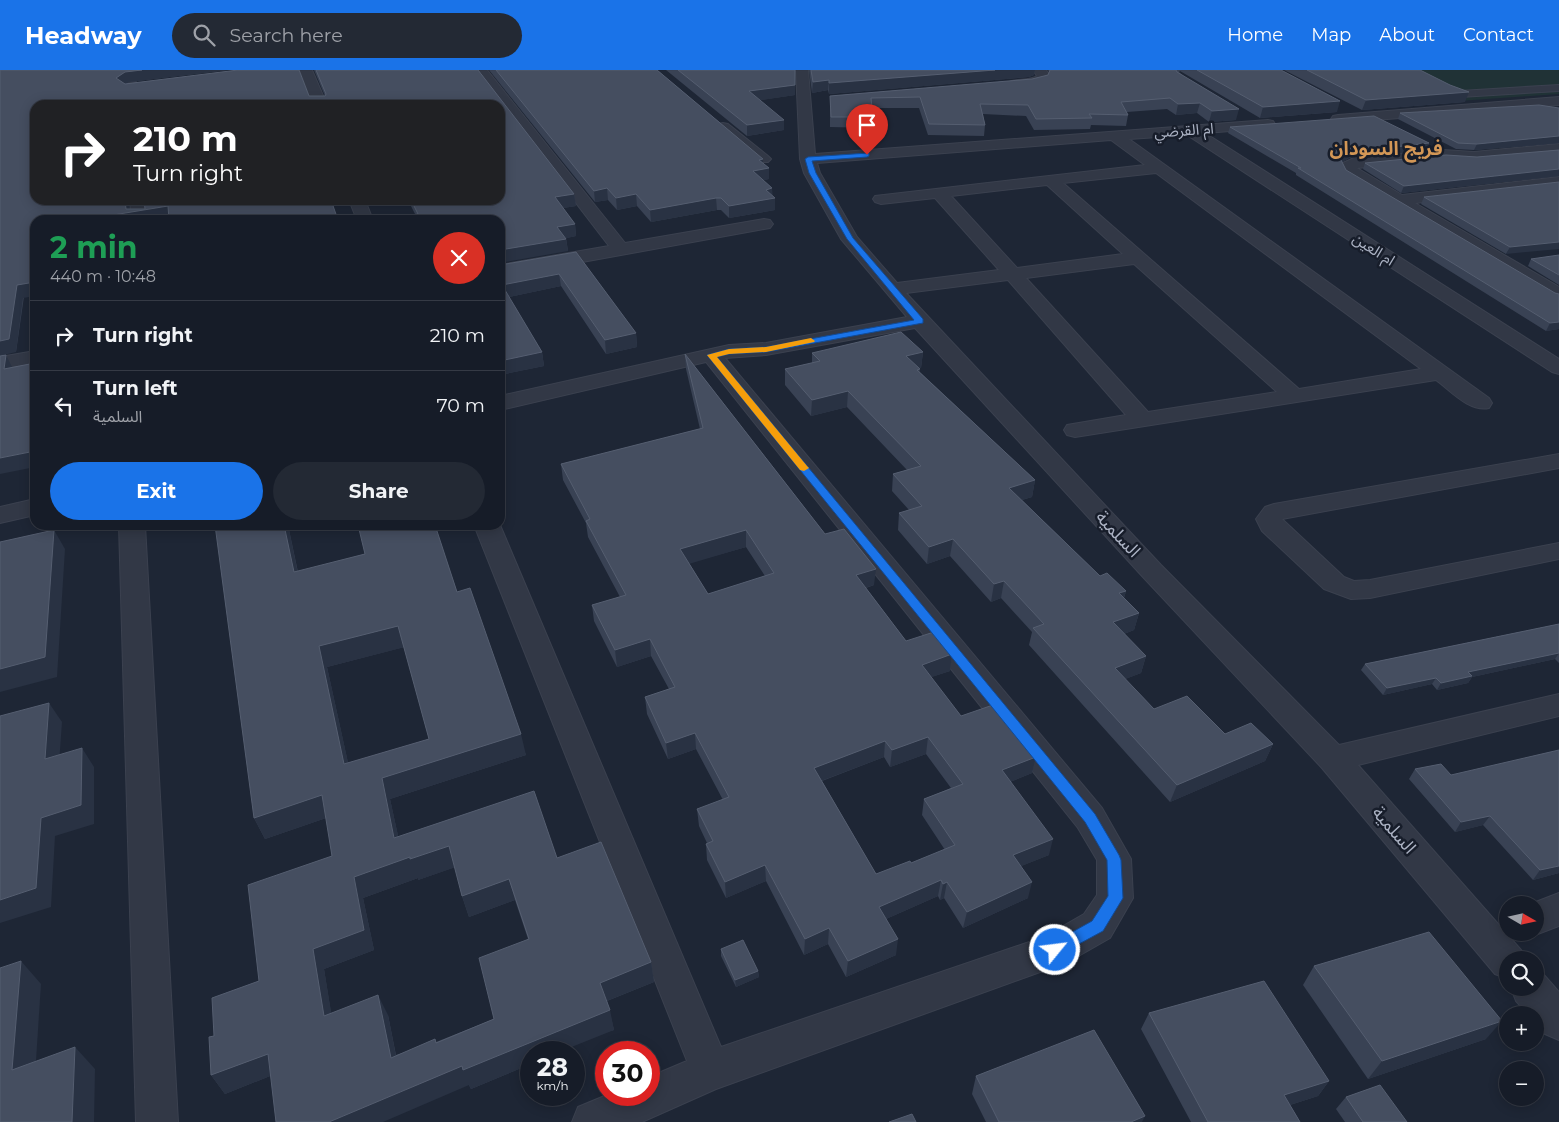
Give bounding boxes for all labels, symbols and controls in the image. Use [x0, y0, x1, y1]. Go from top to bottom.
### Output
search box [172, 13, 522, 58]
text: Headway [25, 21, 142, 50]
icon: search [190, 21, 218, 49]
text: Search here [230, 24, 343, 47]
text: Home [1227, 24, 1283, 46]
text: Map [1311, 24, 1351, 46]
text: About [1379, 24, 1435, 46]
text: Contact [1463, 24, 1534, 46]
pin [846, 104, 888, 155]
icon: arrive [853, 111, 881, 139]
text: 210 m [133, 117, 238, 160]
street label: ام القرضي [1154, 118, 1215, 144]
icon: right [50, 120, 115, 185]
district label: فريج السودان [1329, 137, 1443, 163]
text: Turn right [133, 160, 243, 187]
street label: ام العين [1348, 228, 1399, 271]
text: 2 min [50, 229, 137, 266]
button: close [433, 232, 485, 284]
text: 440 m · 10:48 [50, 267, 156, 286]
icon: right [50, 322, 78, 350]
text: Turn right [93, 324, 193, 347]
text: 210 m [430, 324, 485, 347]
text: Turn left [93, 377, 178, 400]
icon: left [50, 392, 78, 420]
text: 70 m [436, 394, 485, 417]
text: السلمية [93, 407, 142, 426]
button: Exit [50, 462, 263, 520]
button: Share [273, 462, 485, 520]
street label: السلمية [1091, 506, 1145, 562]
street label: السلمية [1367, 802, 1421, 858]
north arrow [1499, 896, 1544, 941]
map controls [1499, 896, 1544, 1106]
position arrow [1028, 923, 1080, 975]
button: search [1499, 951, 1544, 996]
button: + [1499, 1006, 1544, 1051]
speed limit sign: 30 [595, 1041, 660, 1106]
text: 28 [537, 1052, 568, 1082]
button: − [1499, 1061, 1544, 1106]
text: km/h [536, 1078, 569, 1093]

